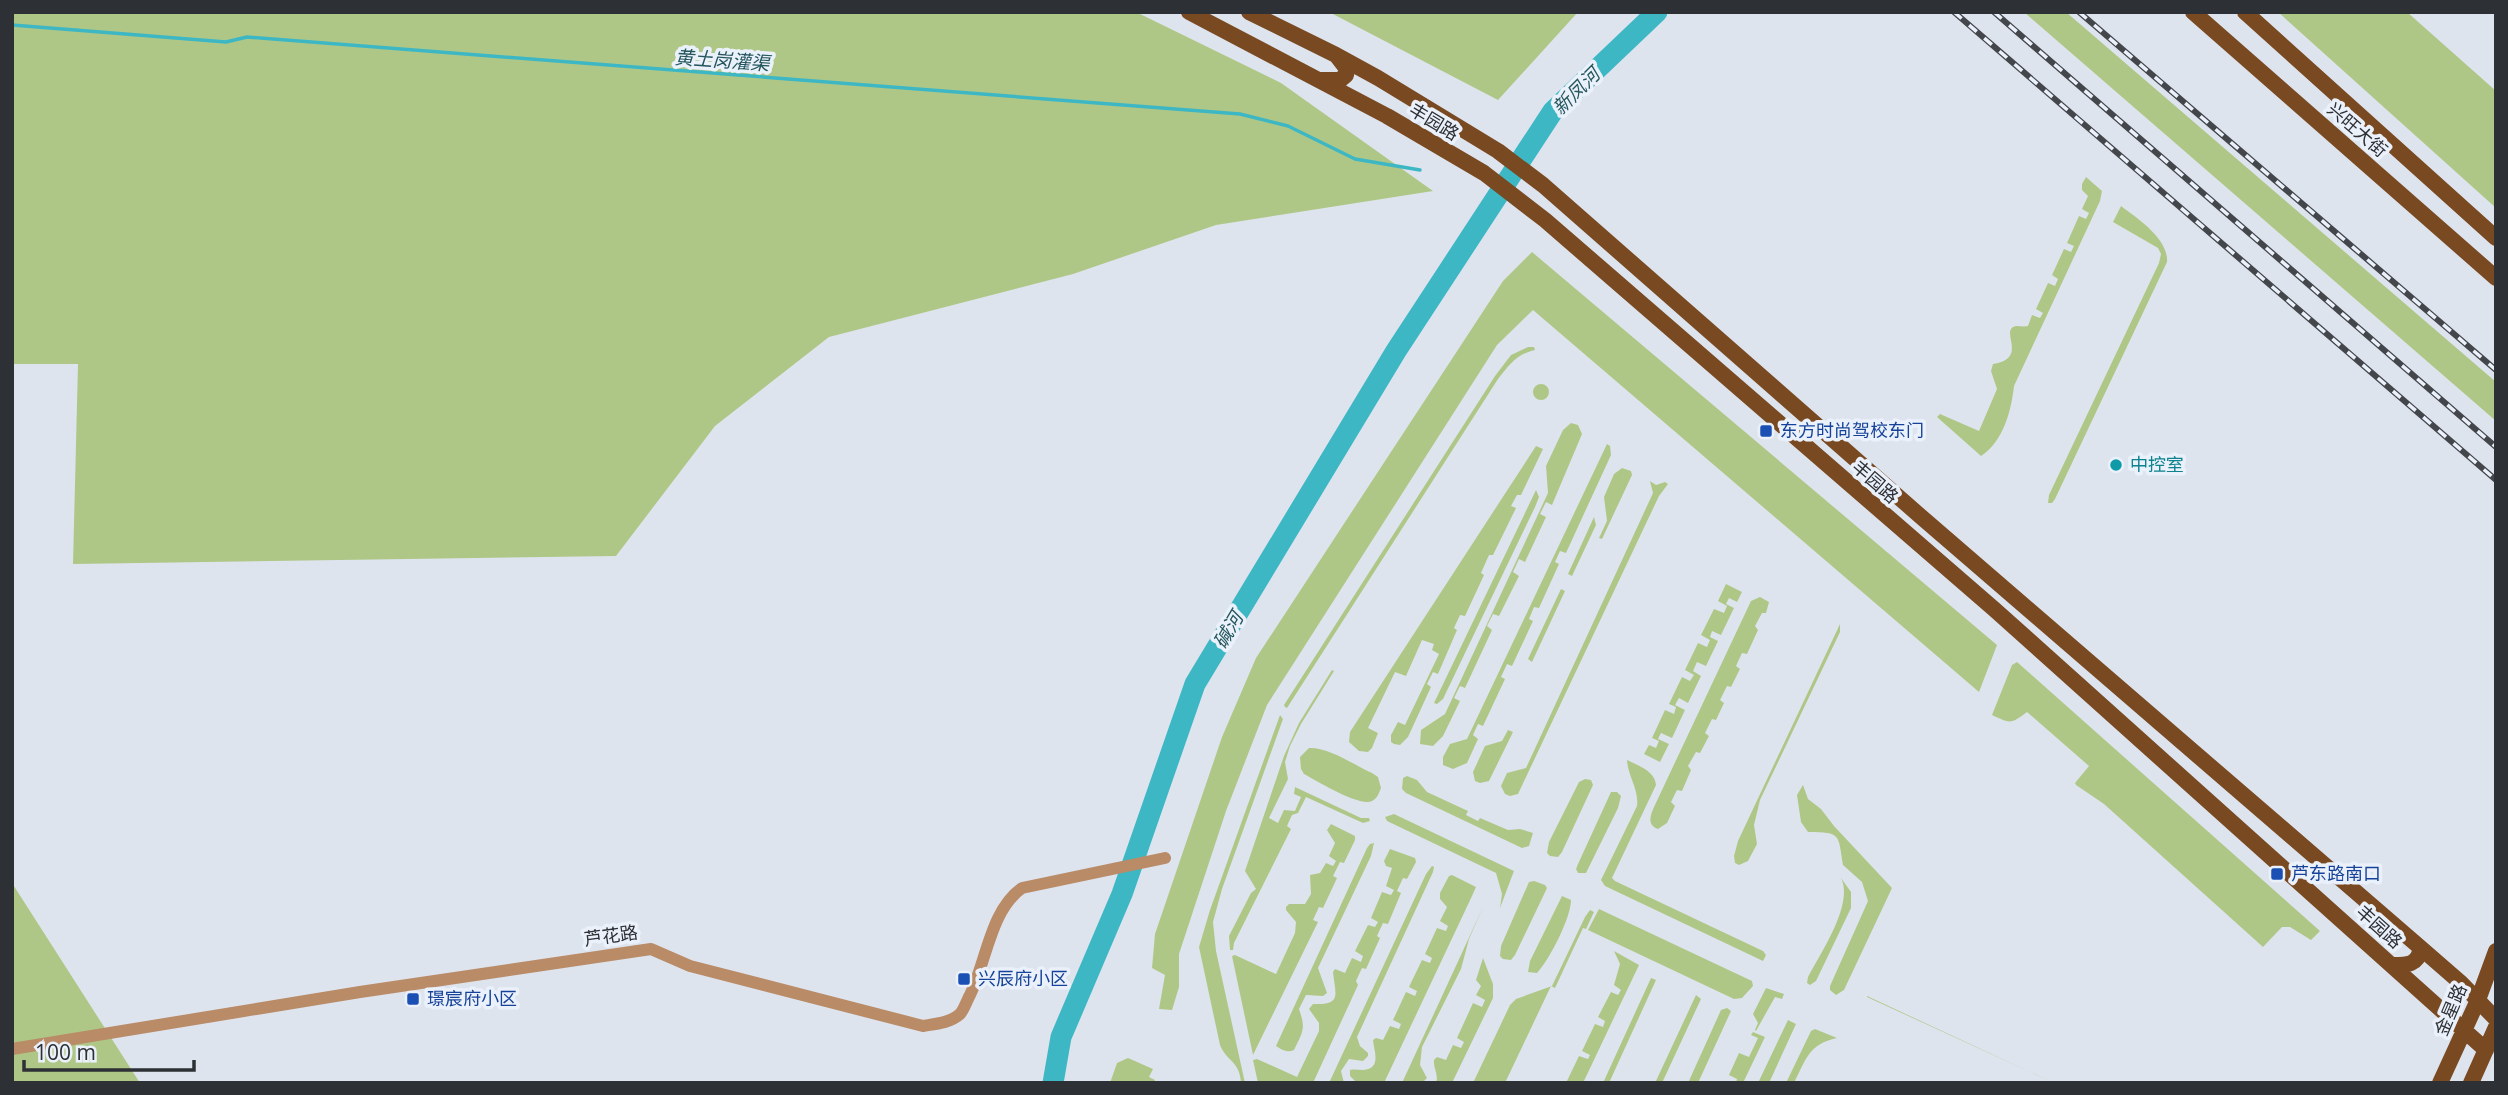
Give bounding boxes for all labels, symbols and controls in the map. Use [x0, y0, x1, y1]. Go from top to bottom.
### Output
water label: 黄土岗灌渠 [674, 44, 773, 76]
water label: 新凤河 [1547, 59, 1608, 120]
street label: 丰园路 [1405, 97, 1464, 145]
street label: 兴旺大街 [2323, 97, 2393, 162]
place label: 东方时尚驾校东门 [1780, 418, 1924, 442]
marker: 东方时尚驾校东门 [1758, 423, 1774, 439]
place label: 中控室 [2130, 452, 2184, 476]
street label: 丰园路 [1847, 454, 1904, 508]
marker: 中控室 [2108, 457, 2124, 473]
water label: 碱河 [1207, 604, 1251, 653]
place label: 芦东路南口 [2291, 861, 2381, 885]
marker: 芦东路南口 [2269, 866, 2285, 882]
street label: 丰园路 [2352, 899, 2408, 953]
street label: 芦花路 [582, 919, 639, 951]
place label: 兴辰府小区 [978, 966, 1068, 990]
marker: 兴辰府小区 [956, 971, 972, 987]
street label: 金星路 [2428, 980, 2472, 1039]
place label: 璟宸府小区 [427, 986, 517, 1010]
marker: 璟宸府小区 [405, 991, 421, 1007]
scale bar [24, 1028, 194, 1072]
text: 100 m [35, 1038, 96, 1066]

